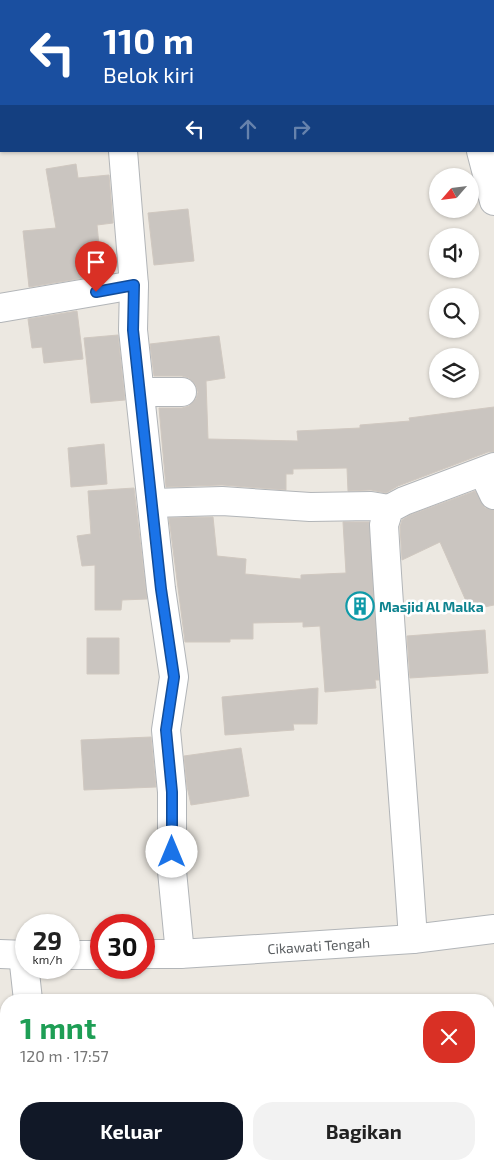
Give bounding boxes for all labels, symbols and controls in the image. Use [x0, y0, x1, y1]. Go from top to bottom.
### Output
text: 110 m [103, 19, 194, 61]
icon: left [20, 20, 85, 85]
text: Belok kiri [103, 61, 194, 87]
icon: left [181, 115, 209, 143]
icon: ahead [234, 115, 262, 143]
icon: right [287, 115, 315, 143]
north arrow [429, 168, 479, 218]
map controls [429, 168, 479, 398]
button: sound [429, 228, 479, 278]
pin [75, 241, 117, 292]
icon: arrive [82, 248, 110, 276]
button: search [429, 288, 479, 338]
button: layers [429, 348, 479, 398]
building icon: Masjid Al Malka [345, 591, 375, 621]
place label: Masjid Al Malka [379, 598, 484, 615]
position arrow [145, 825, 197, 877]
speed limit sign: 30 [90, 914, 155, 979]
text: 29 [33, 925, 62, 955]
street label: Cikawati Tengah [267, 933, 371, 957]
text: km/h [33, 952, 62, 966]
text: 1 mnt [20, 1009, 96, 1045]
button: close [423, 1011, 475, 1063]
text: 120 m · 17:57 [20, 1046, 109, 1065]
button: Keluar [20, 1102, 243, 1160]
button: Bagikan [253, 1102, 475, 1160]

